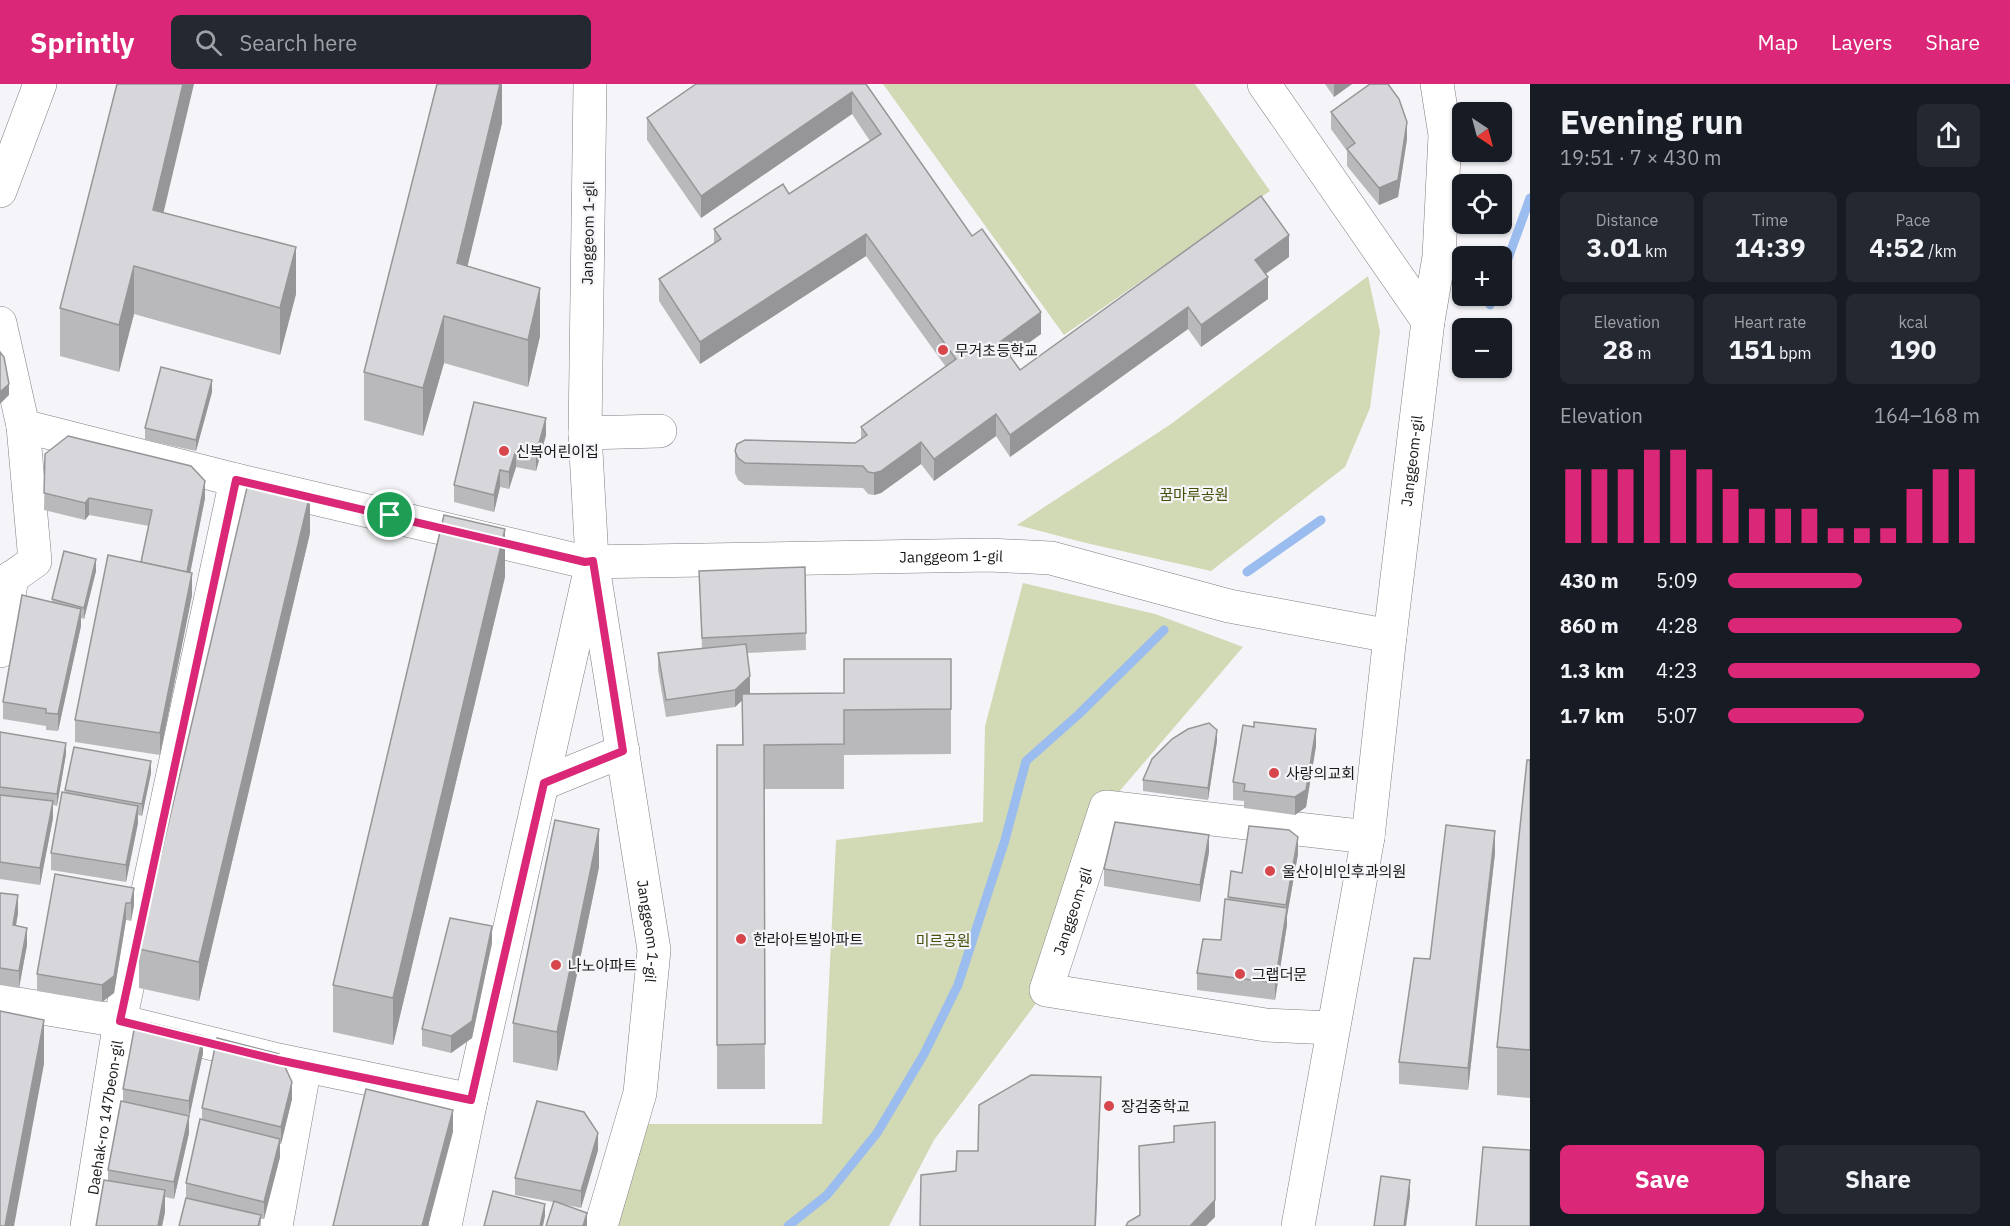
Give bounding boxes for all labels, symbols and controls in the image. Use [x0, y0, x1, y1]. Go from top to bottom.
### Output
search box [171, 15, 591, 69]
text: Sprintly [30, 24, 135, 61]
icon: search [192, 26, 225, 59]
text: Search here [240, 28, 357, 57]
text: Map [1758, 28, 1798, 56]
text: Layers [1831, 28, 1893, 56]
text: Share [1926, 28, 1980, 56]
text: Evening run [1560, 100, 1744, 143]
north arrow [1452, 102, 1512, 162]
map controls [1452, 102, 1512, 378]
button: share [1917, 104, 1980, 167]
text: 19:51 · 7 × 430 m [1560, 144, 1721, 171]
button: locate [1452, 174, 1512, 234]
street label: Janggeom 1-gil [578, 181, 598, 285]
text: Distance [1596, 210, 1658, 230]
text: Time [1752, 210, 1788, 230]
text: Pace [1896, 210, 1930, 230]
text: 3.01 [1586, 230, 1641, 264]
text: 14:39 [1735, 230, 1805, 264]
text: 4:52 [1869, 230, 1925, 264]
text: km [1641, 241, 1668, 261]
text: /km [1925, 241, 1957, 261]
button: + [1452, 246, 1512, 306]
text: Elevation [1594, 312, 1660, 332]
text: Heart rate [1734, 312, 1806, 332]
text: kcal [1898, 312, 1928, 332]
button: − [1452, 318, 1512, 378]
text: 28 [1603, 332, 1634, 366]
text: 151 [1728, 332, 1775, 366]
text: 190 [1890, 332, 1936, 366]
place label: 무거초등학교 [955, 341, 1038, 360]
marker: 무거초등학교 [936, 343, 950, 357]
text: m [1634, 343, 1651, 363]
text: bpm [1775, 343, 1812, 363]
text: Elevation [1560, 402, 1643, 429]
text: 164–168 m [1874, 402, 1980, 429]
street label: Janggeom-gil [1396, 414, 1426, 507]
place label: 신복어린이집 [516, 442, 599, 461]
marker: 신복어린이집 [497, 444, 511, 458]
park label: 꿈마루공원 [1159, 485, 1229, 504]
pin [364, 489, 415, 540]
icon: arrive [373, 498, 406, 531]
street label: Janggeom 1-gil [899, 545, 1004, 566]
text: 430 m [1560, 567, 1619, 594]
text: 5:09 [1656, 567, 1698, 594]
text: 860 m [1560, 612, 1619, 639]
text: 4:28 [1656, 612, 1698, 639]
text: 1.3 km [1560, 657, 1624, 684]
text: 4:23 [1656, 657, 1698, 684]
text: 1.7 km [1560, 702, 1624, 729]
text: 5:07 [1656, 702, 1698, 729]
place label: 사랑의교회 [1286, 764, 1355, 783]
marker: 사랑의교회 [1267, 766, 1281, 780]
place label: 울산이비인후과의원 [1282, 862, 1406, 881]
marker: 울산이비인후과의원 [1263, 864, 1277, 878]
street label: Janggeom-gil [1049, 865, 1095, 957]
street label: Janggeom 1-gil [633, 878, 664, 984]
place label: 한라아트빌아파트 [753, 930, 864, 949]
park label: 미르공원 [915, 931, 971, 950]
marker: 한라아트빌아파트 [734, 932, 748, 946]
place label: 나노아파트 [568, 956, 637, 975]
marker: 나노아파트 [549, 958, 563, 972]
place label: 그랩더문 [1252, 965, 1307, 984]
marker: 그랩더문 [1233, 967, 1247, 981]
street label: Daehak-ro 147beon-gil [83, 1039, 126, 1196]
place label: 장검중학교 [1121, 1097, 1190, 1116]
marker: 장검중학교 [1102, 1099, 1116, 1113]
button: Save [1560, 1145, 1764, 1214]
button: Share [1776, 1145, 1980, 1214]

